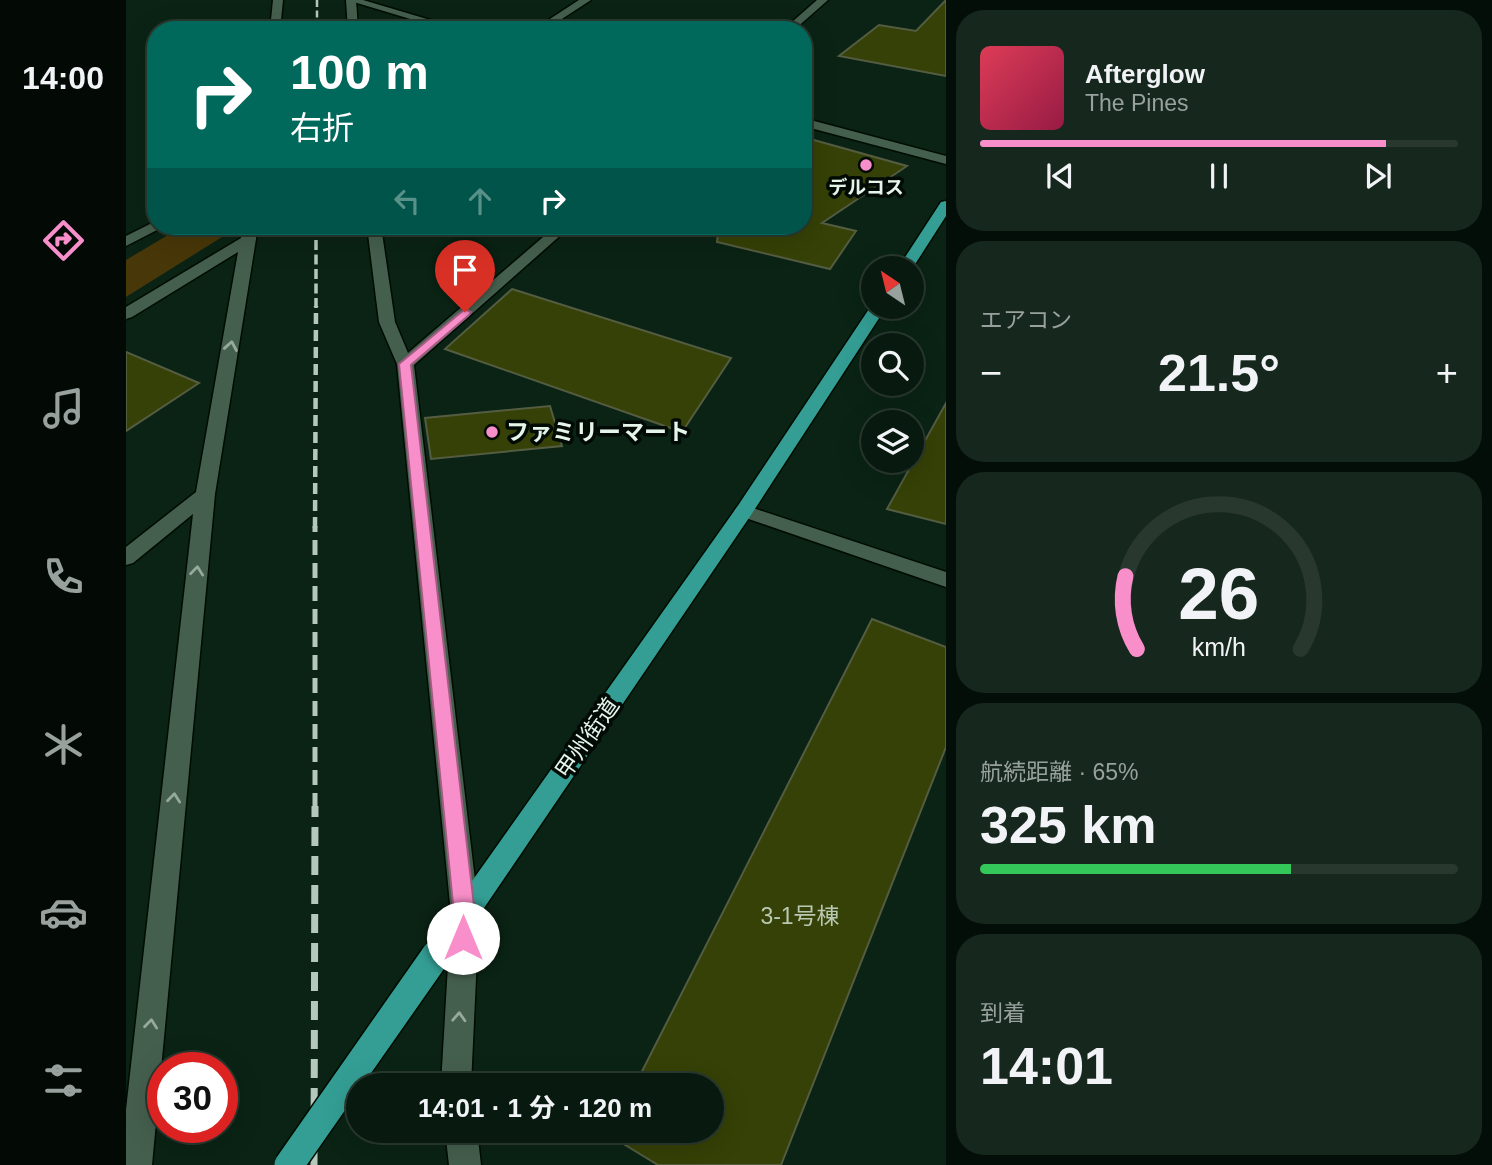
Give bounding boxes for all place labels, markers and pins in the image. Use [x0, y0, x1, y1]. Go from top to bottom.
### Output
marker: デルコス [858, 157, 874, 173]
place label: デルコス [828, 177, 904, 198]
pin [435, 240, 495, 312]
place label: ファミリーマート [506, 419, 690, 445]
marker: ファミリーマート [484, 424, 500, 440]

